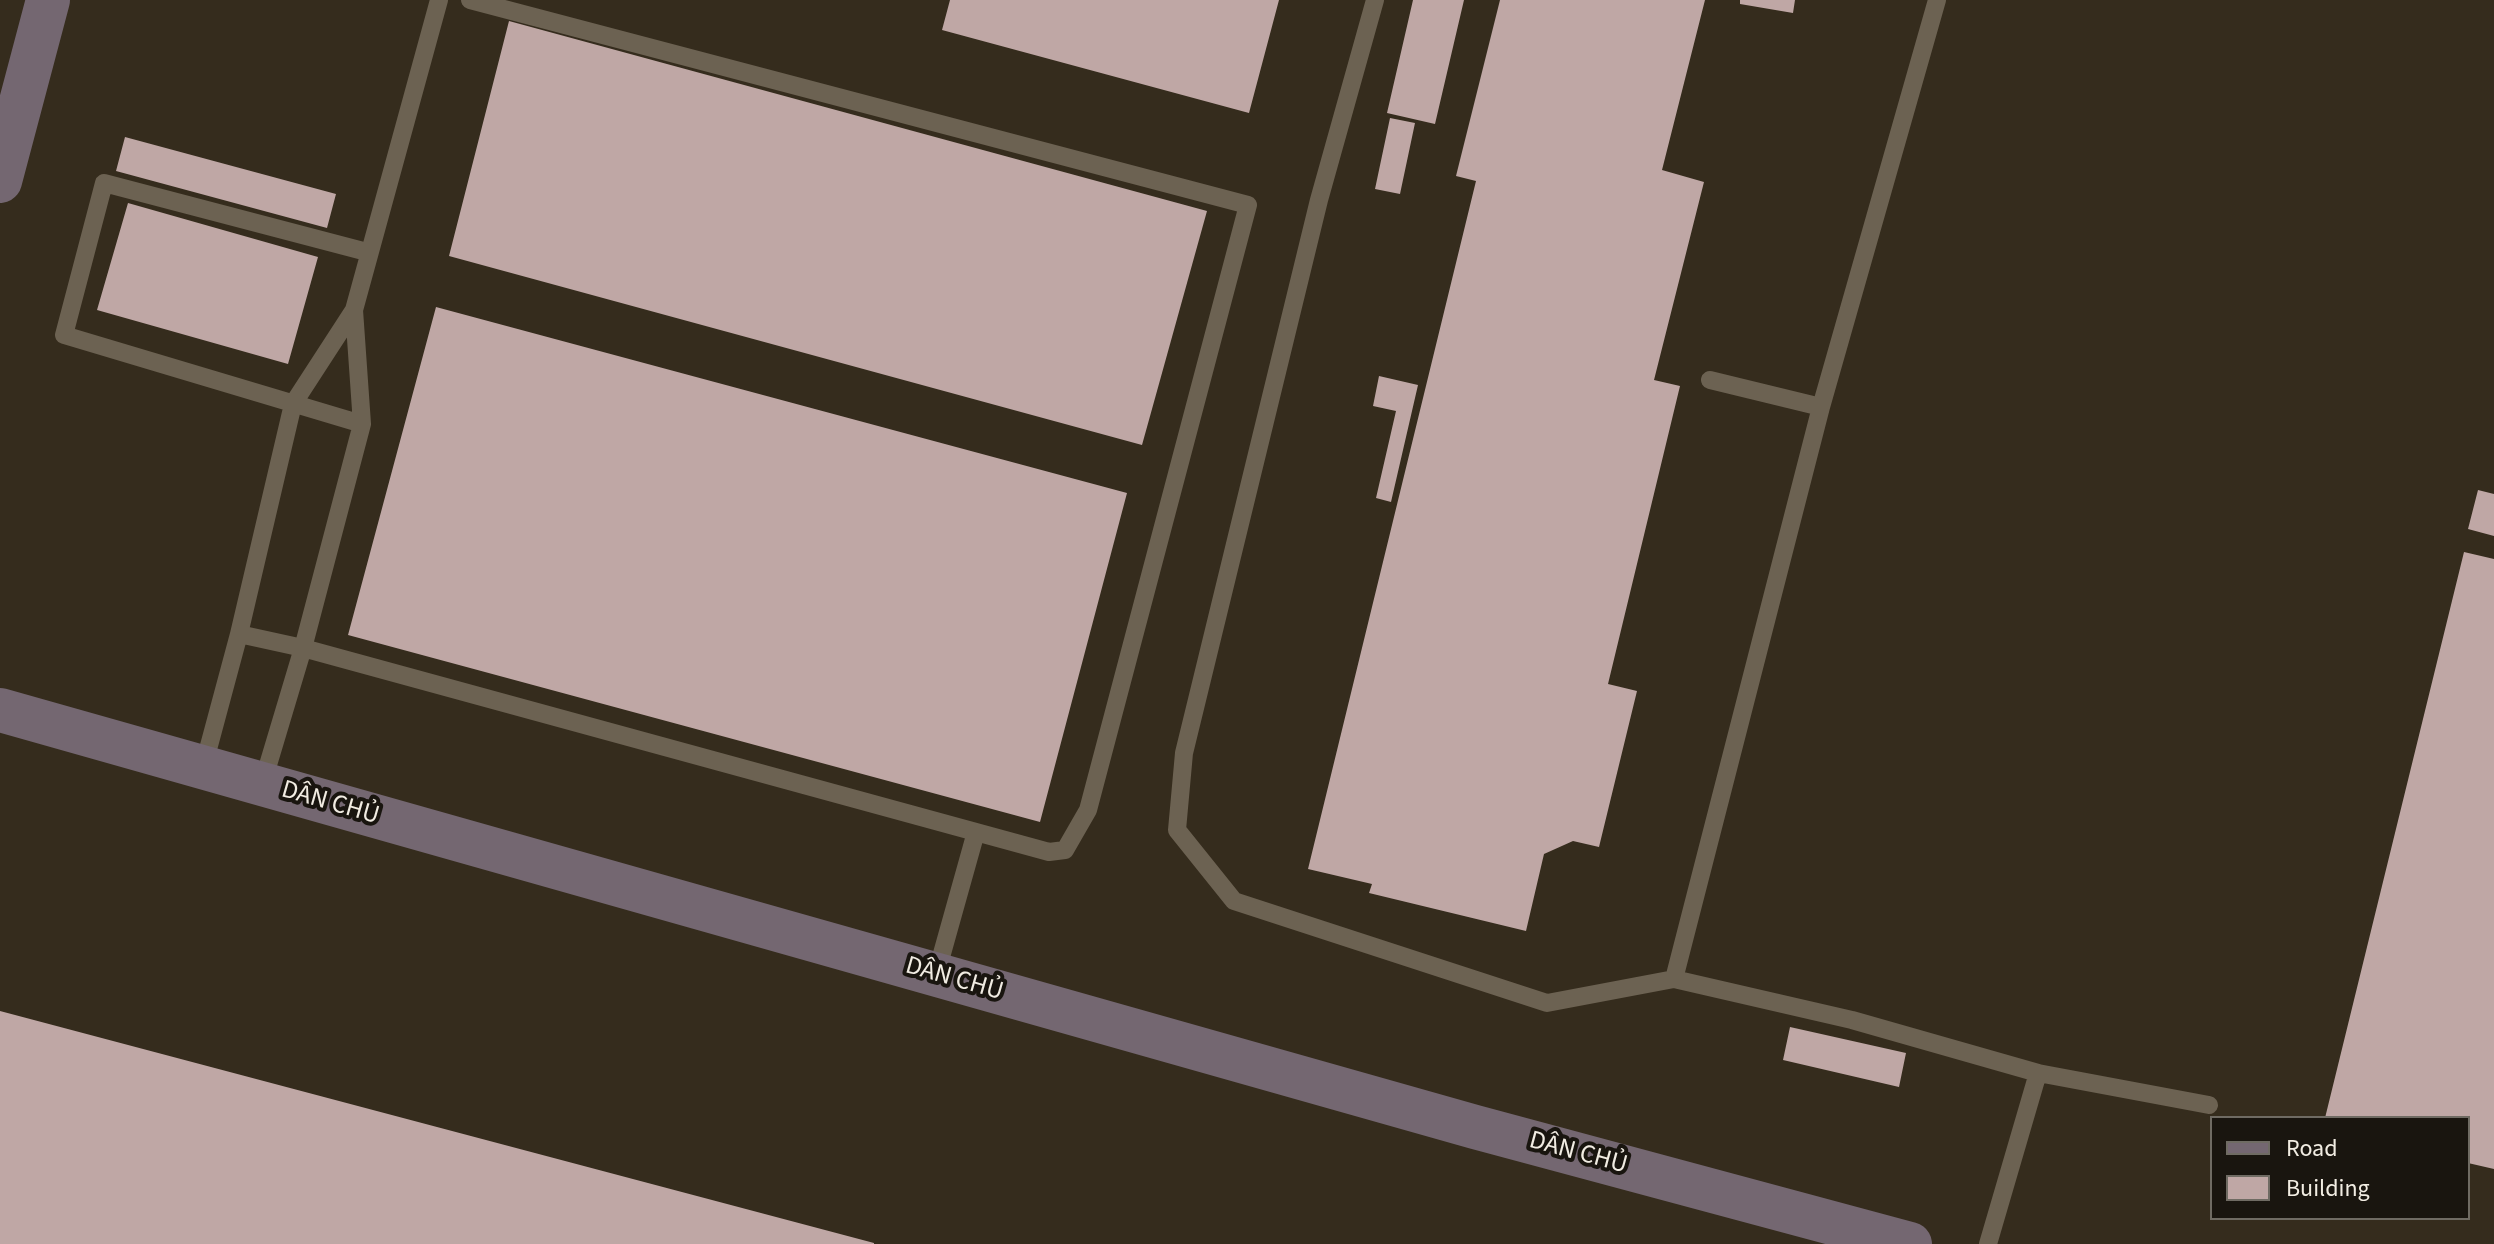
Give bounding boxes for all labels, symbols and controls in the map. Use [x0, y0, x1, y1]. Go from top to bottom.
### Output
street label: DÂN CHỦ [277, 775, 383, 833]
street label: DÂN CHỦ [901, 951, 1007, 1009]
legend [2210, 1116, 2470, 1220]
street label: DÂN CHỦ [1525, 1126, 1631, 1182]
text: Road [2286, 1131, 2338, 1166]
text: Building [2286, 1171, 2370, 1206]

